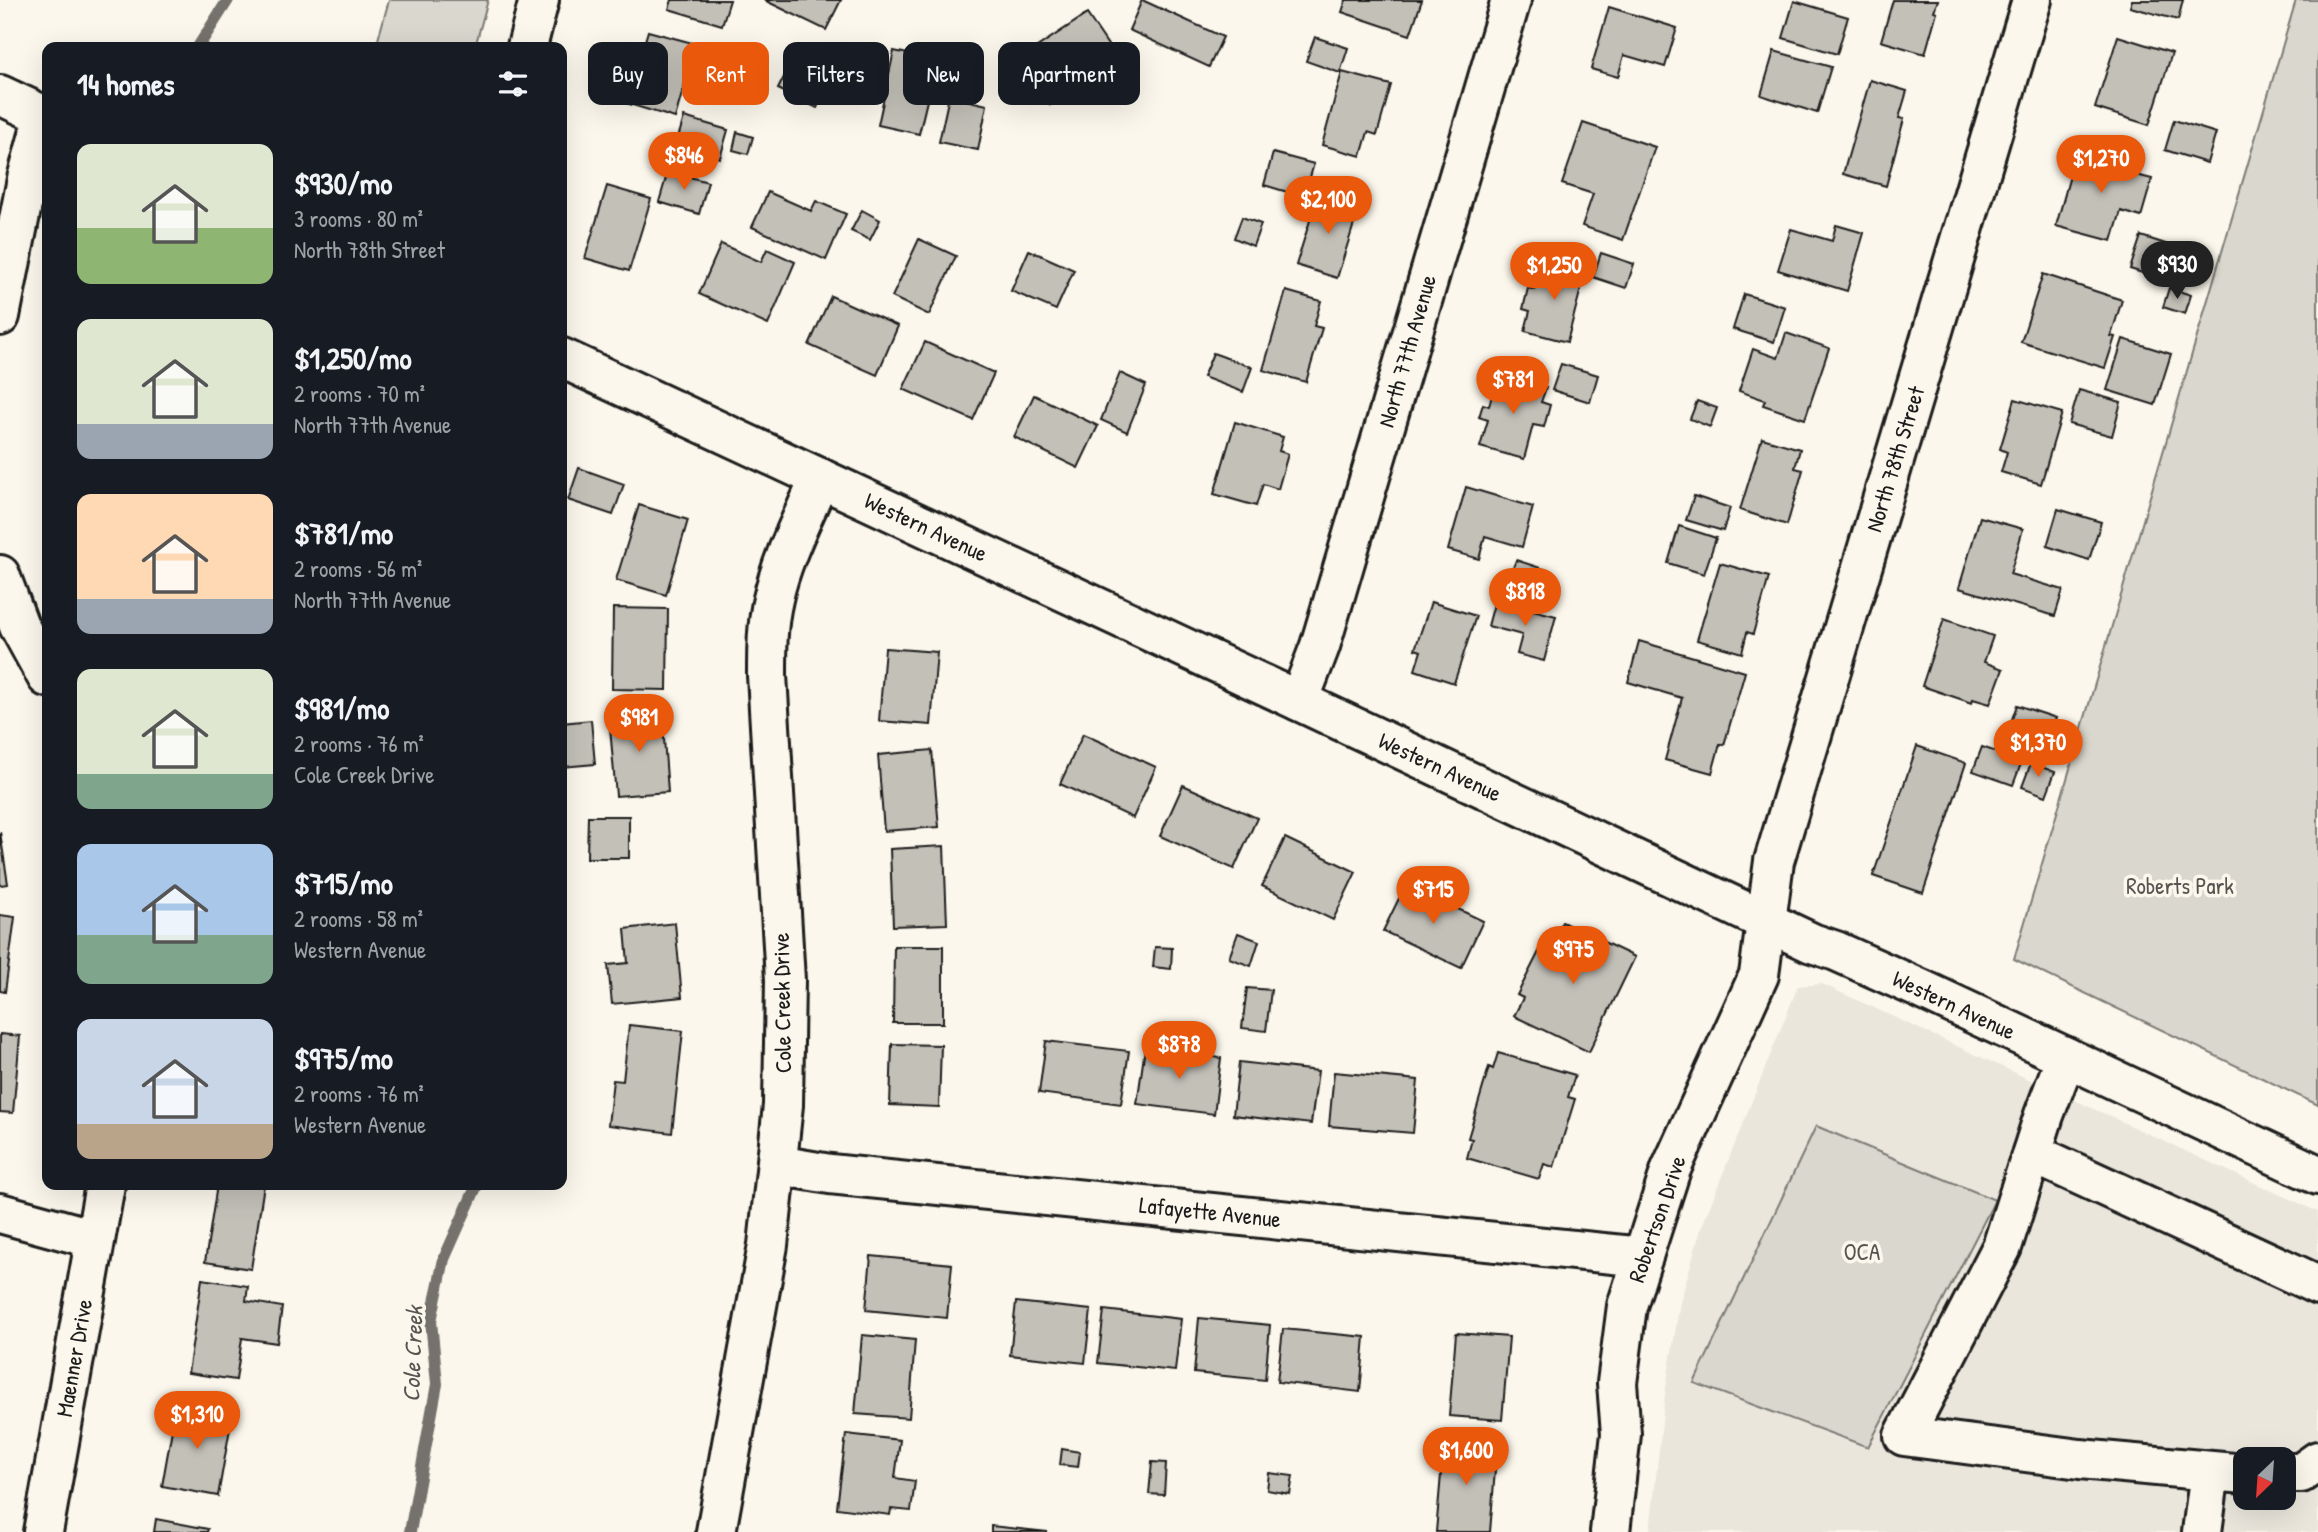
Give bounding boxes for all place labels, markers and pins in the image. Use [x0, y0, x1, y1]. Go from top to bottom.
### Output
pin: $846 [643, 132, 725, 192]
pin: $1,270 [2044, 136, 2158, 195]
pin: $2,100 [1271, 176, 1385, 236]
pin: $930 [2136, 242, 2218, 301]
pin: $1,250 [1497, 243, 1611, 302]
pin: $781 [1472, 356, 1554, 416]
pin: $818 [1484, 568, 1566, 628]
pin: $981 [598, 694, 680, 754]
pin: $1,370 [1981, 720, 2095, 779]
pin: $715 [1392, 866, 1474, 926]
pin: $975 [1532, 926, 1614, 986]
pin: $878 [1138, 1021, 1220, 1081]
pin: $1,310 [140, 1392, 254, 1451]
pin: $1,600 [1409, 1428, 1523, 1487]

